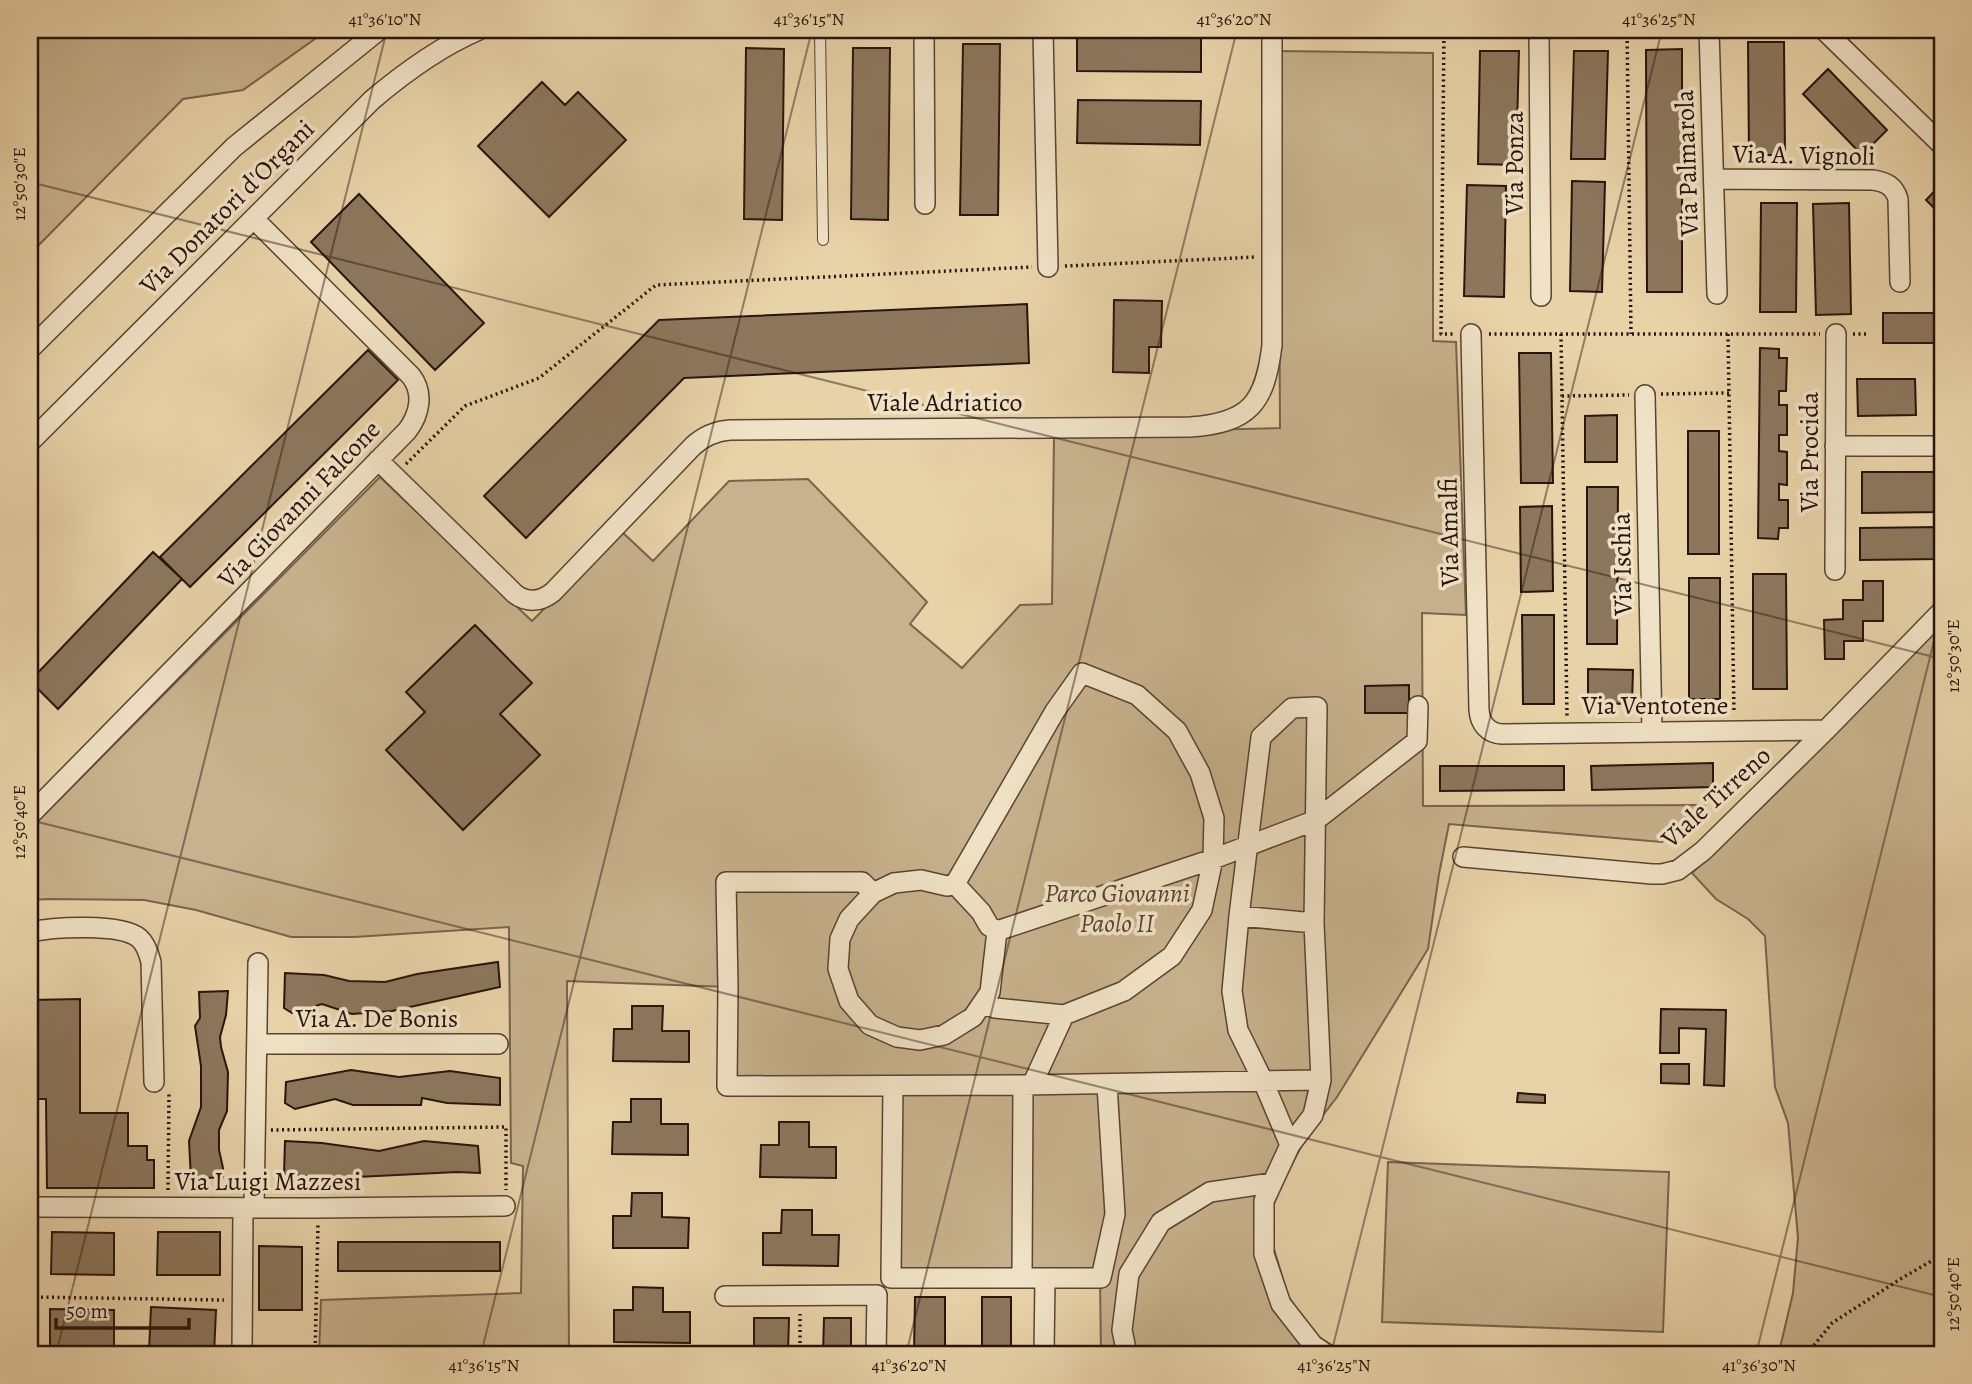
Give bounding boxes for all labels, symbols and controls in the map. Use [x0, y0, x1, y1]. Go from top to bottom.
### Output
text: 41°36'10"N [349, 7, 421, 31]
text: 41°36'15"N [774, 7, 845, 31]
text: 41°36'20"N [1196, 7, 1272, 31]
text: 41°36'25"N [1622, 7, 1696, 31]
street label: Via Palmarola [1667, 89, 1707, 238]
street label: Via Ponza [1497, 111, 1532, 216]
street label: Via Donatori d'Organi [131, 112, 322, 303]
street label: Via A. Vignoli [1731, 136, 1876, 174]
text: 12°50'30"E [7, 147, 31, 221]
street label: Viale Adriatico [866, 385, 1023, 420]
street label: Via Procida [1792, 392, 1827, 513]
street label: Via Giovanni Falcone [209, 413, 388, 596]
street label: Via Amalfi [1431, 477, 1467, 588]
street label: Via Ischia [1604, 512, 1640, 617]
text: 12°50'30"E [1941, 619, 1965, 693]
street label: Via Ventotene [1581, 688, 1728, 723]
street label: Viale Tirreno [1653, 738, 1779, 856]
text: 12°50'40"E [7, 785, 31, 859]
park label: Parco Giovanni Paolo II [1044, 876, 1190, 941]
street label: Via A. De Bonis [295, 1001, 458, 1036]
street label: Via Luigi Mazzesi [174, 1164, 361, 1199]
text: 12°50'40"E [1941, 1257, 1965, 1331]
scale bar [56, 1286, 189, 1330]
text: 50 m [66, 1297, 108, 1325]
text: 41°36'15"N [449, 1353, 520, 1377]
text: 41°36'20"N [871, 1353, 947, 1377]
text: 41°36'25"N [1297, 1353, 1371, 1377]
text: 41°36'30"N [1722, 1353, 1796, 1377]

